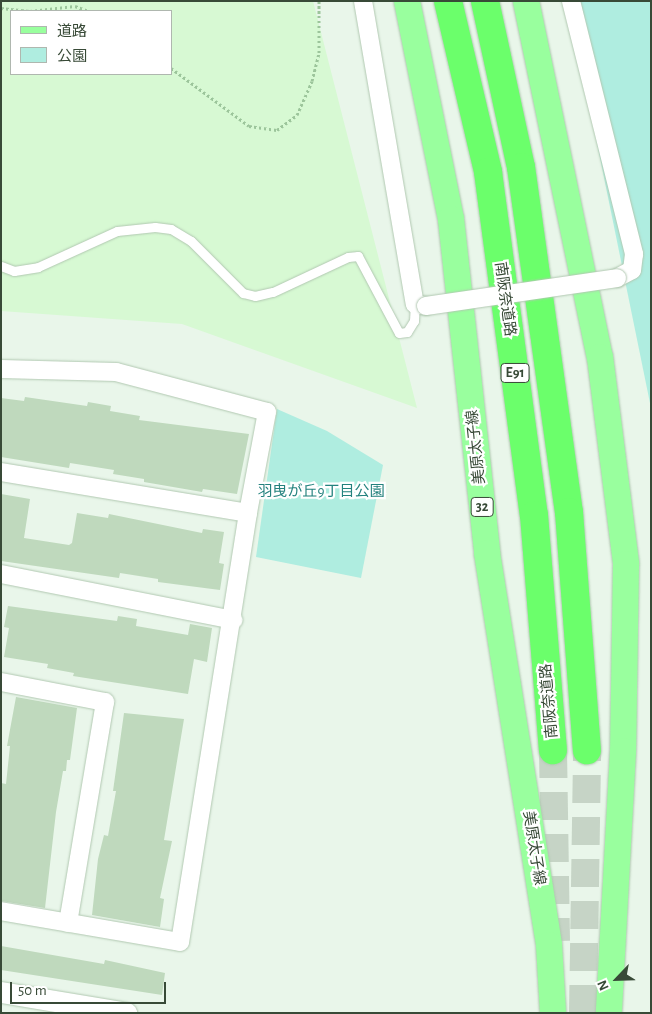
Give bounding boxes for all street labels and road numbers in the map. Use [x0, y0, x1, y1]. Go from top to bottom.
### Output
street label: 南阪奈道路 [491, 261, 519, 337]
road number: E91 [500, 362, 530, 384]
street label: 美原太子線 [463, 409, 489, 485]
road number: 32 [470, 496, 494, 518]
street label: 南阪奈道路 [537, 663, 561, 739]
street label: 美原太子線 [519, 810, 549, 886]

